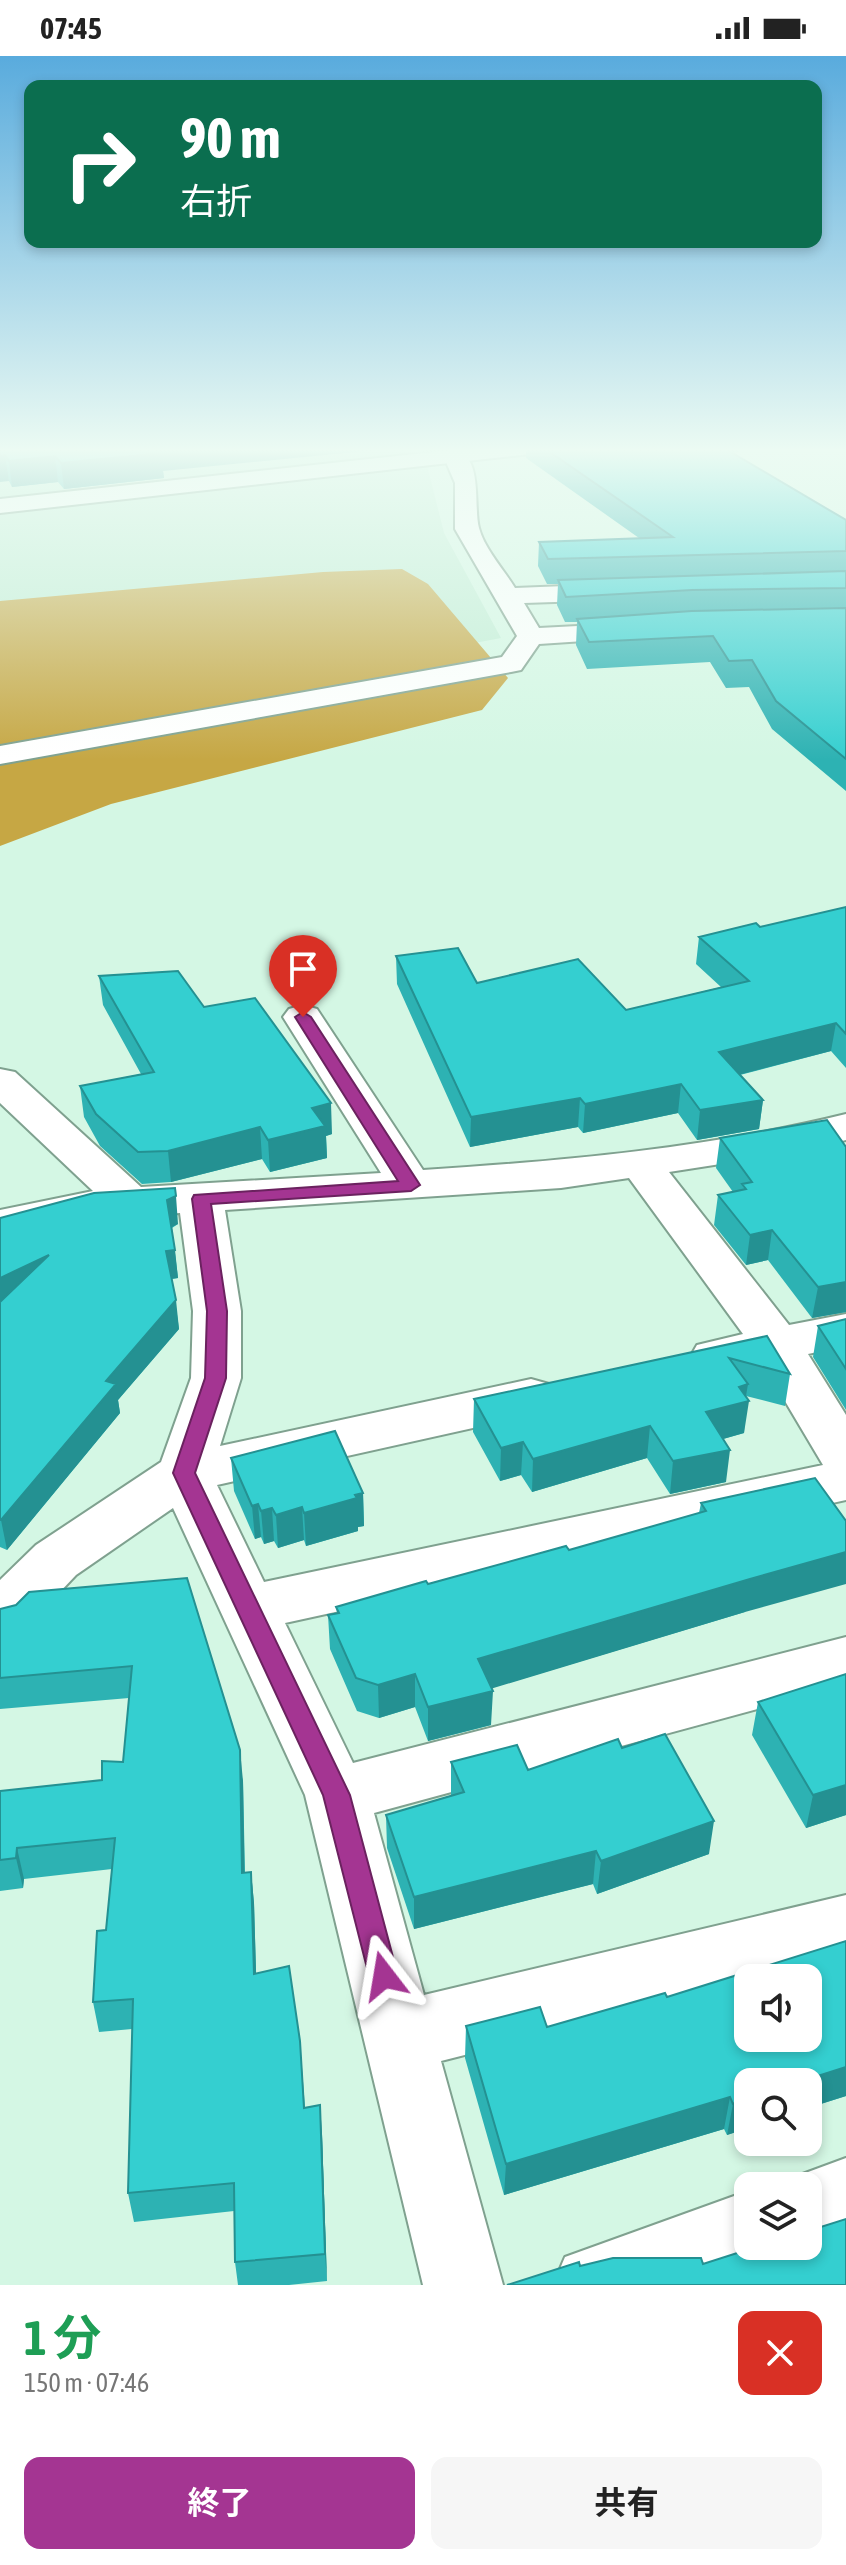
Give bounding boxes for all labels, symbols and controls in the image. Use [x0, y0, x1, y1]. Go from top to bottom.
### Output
text: 07:45 [40, 11, 102, 45]
text: 90 m [180, 106, 281, 170]
icon: right [48, 112, 152, 216]
text: 右折 [180, 180, 252, 222]
pin [269, 935, 337, 1017]
icon: arrive [281, 947, 325, 991]
position arrow [342, 1934, 426, 2018]
map controls [734, 1964, 822, 2260]
button: sound [734, 1964, 822, 2052]
button: search [734, 2068, 822, 2156]
button: layers [734, 2172, 822, 2260]
text: 1 分 [24, 2310, 101, 2365]
button: close [738, 2311, 822, 2395]
text: 150 m · 07:46 [24, 2368, 149, 2398]
button: 終了 [24, 2457, 415, 2549]
button: 共有 [431, 2457, 822, 2549]

